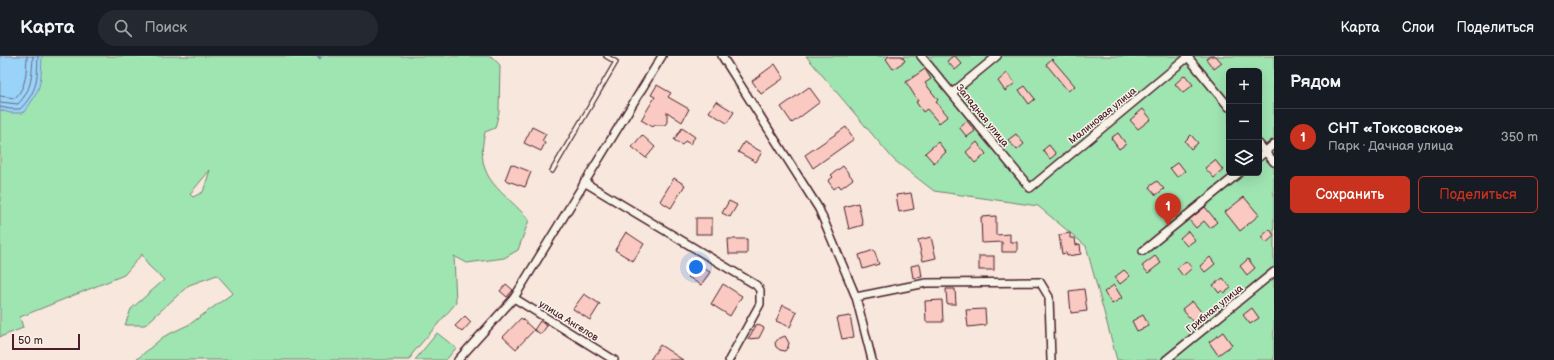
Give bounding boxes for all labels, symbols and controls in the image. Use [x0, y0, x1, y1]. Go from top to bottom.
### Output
search box [98, 10, 378, 46]
text: Карта [20, 16, 74, 39]
icon: search [112, 17, 134, 39]
text: Поиск [144, 18, 187, 37]
text: Карта [1340, 19, 1380, 36]
text: Слои [1402, 19, 1434, 36]
text: Поделиться [1456, 19, 1534, 36]
map controls [1226, 68, 1262, 176]
button: + [1226, 68, 1262, 104]
text: Рядом [1290, 72, 1341, 92]
street label: Западная улица [953, 82, 1011, 149]
street label: Малиновая улица [1066, 85, 1139, 147]
button: − [1226, 104, 1262, 140]
text: СНТ «Токсовское» [1328, 119, 1464, 138]
text: 1 [1300, 129, 1306, 145]
text: 350 m [1501, 129, 1538, 145]
text: Парк · Дачная улица [1328, 138, 1454, 154]
button: layers [1226, 140, 1262, 176]
button: Сохранить [1290, 176, 1410, 213]
button: Поделиться [1418, 176, 1538, 213]
pin: 1 [1155, 193, 1181, 226]
your location [686, 257, 706, 277]
street label: Грибная улица [1184, 282, 1246, 335]
street label: улица Ангелов [537, 298, 601, 344]
scale bar [12, 332, 80, 351]
text: 50 m [18, 334, 43, 347]

